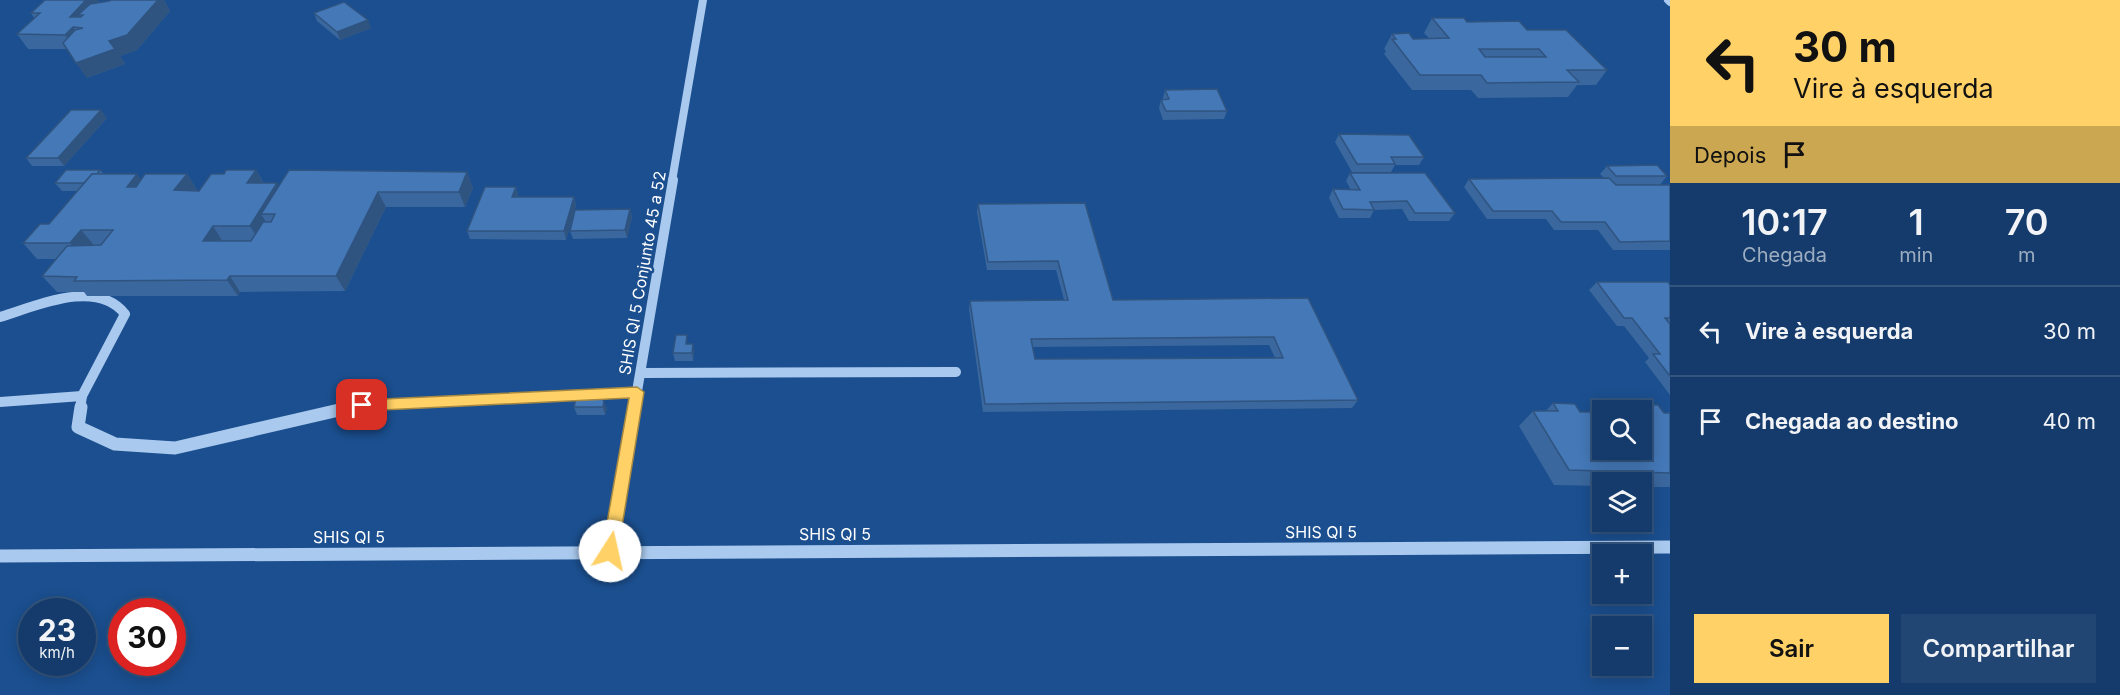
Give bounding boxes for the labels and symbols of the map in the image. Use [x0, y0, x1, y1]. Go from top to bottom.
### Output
street label: SHIS QI 5 Conjunto 45 a 52 [614, 169, 670, 377]
pin [336, 379, 387, 430]
position arrow [578, 519, 642, 583]
street label: SHIS QI 5 [1285, 522, 1357, 542]
street label: SHIS QI 5 [799, 524, 871, 544]
street label: SHIS QI 5 [313, 527, 385, 547]
speed limit sign: 30 [108, 598, 186, 676]

